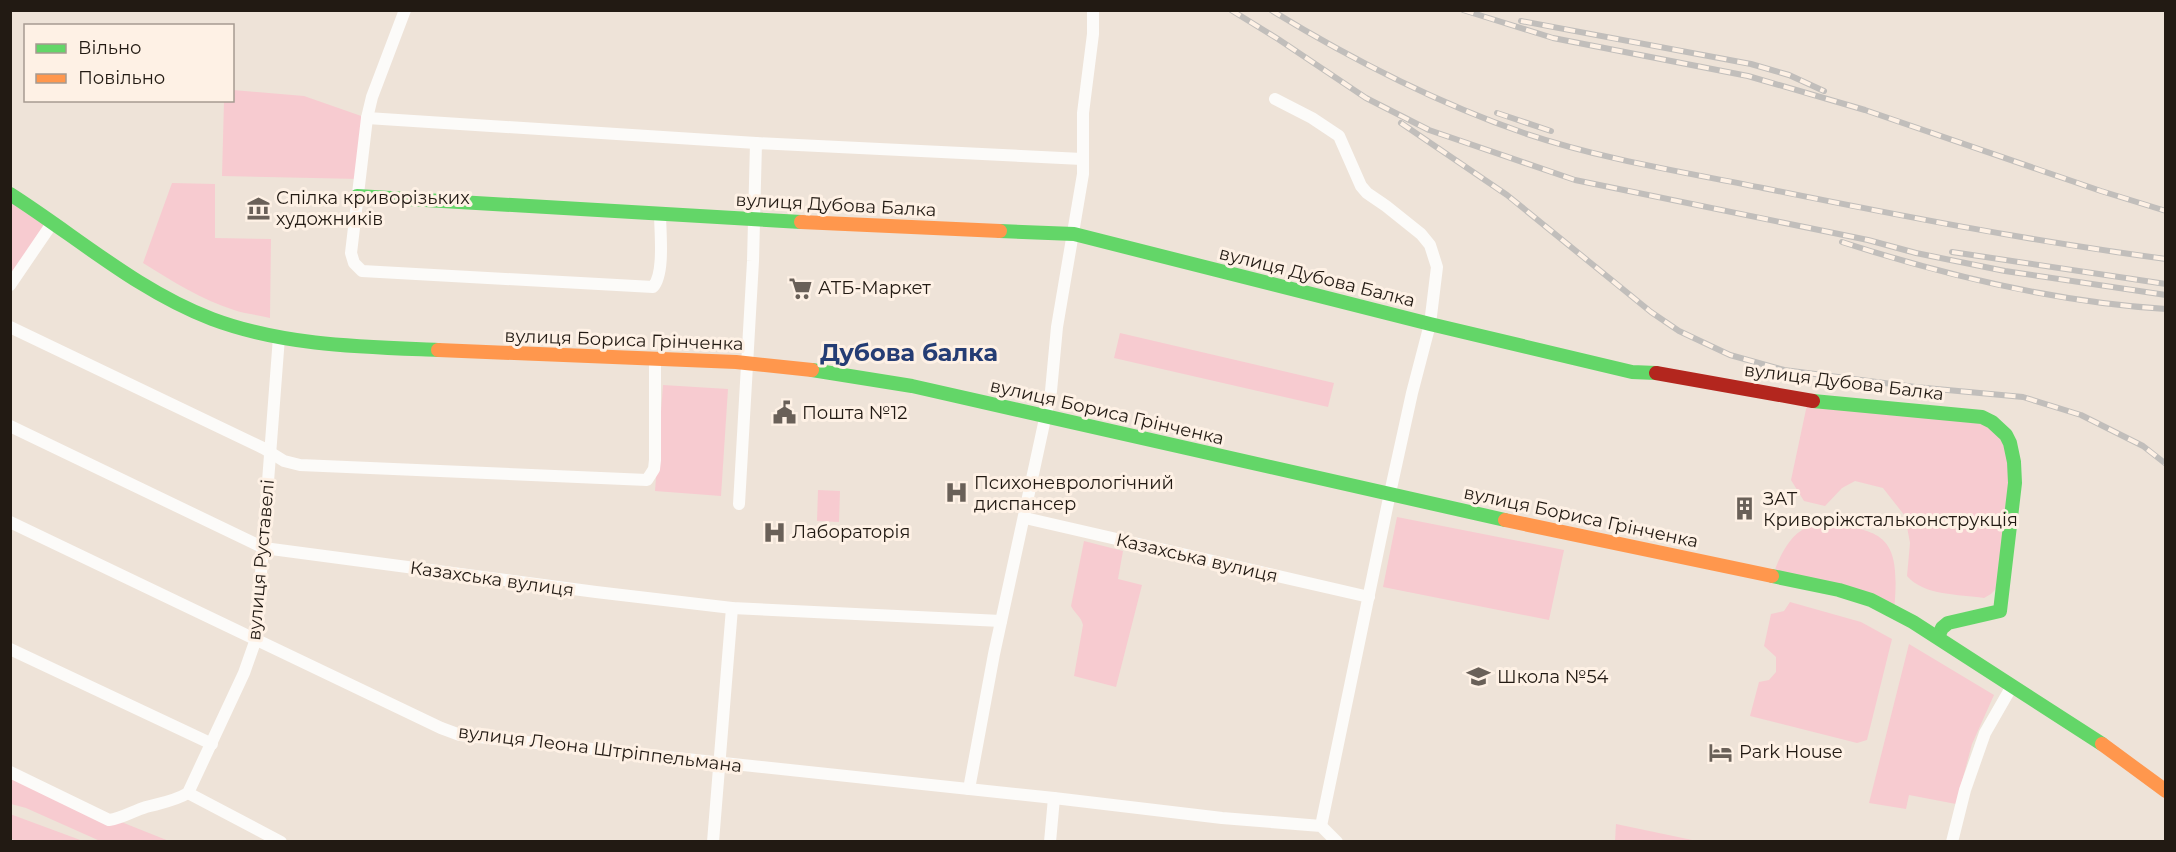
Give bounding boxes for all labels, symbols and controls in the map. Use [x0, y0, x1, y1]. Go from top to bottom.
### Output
legend [24, 24, 234, 102]
text: Вільно [78, 37, 142, 59]
text: Повільно [78, 67, 165, 89]
place label: Спілка криворізьких художників [276, 187, 470, 230]
street label: вулиця Дубова Балка [735, 189, 937, 221]
museum icon: Спілка криворізьких художників [245, 195, 271, 221]
street label: вулиця Дубова Балка [1217, 242, 1417, 312]
supermarket icon: АТБ-Маркет [787, 275, 813, 301]
place label: АТБ-Маркет [818, 277, 931, 299]
street label: вулиця Бориса Грінченка [504, 325, 744, 355]
district label: Дубова балка [820, 338, 998, 367]
street label: вулиця Дубова Балка [1743, 359, 1945, 405]
street label: вулиця Бориса Грінченка [988, 374, 1226, 450]
public building icon: Пошта №12 [771, 400, 797, 426]
place label: Пошта №12 [802, 402, 908, 424]
place label: Психоневрологічний диспансер [974, 472, 1174, 515]
street label: вулиця Руставелі [243, 478, 279, 642]
hospital icon: Психоневрологічний диспансер [943, 480, 969, 506]
street label: вулиця Бориса Грінченка [1462, 481, 1700, 553]
place label: ЗАТ Криворіжстальконструкція [1763, 488, 2018, 531]
building icon: ЗАТ Криворіжстальконструкція [1732, 496, 1758, 522]
hospital icon: Лабораторія [761, 519, 787, 545]
place label: Лабораторія [792, 521, 910, 543]
street label: Казахська вулиця [1114, 529, 1280, 587]
street label: Казахська вулиця [409, 557, 575, 601]
school or university icon: Школа №54 [1466, 664, 1492, 690]
place label: Школа №54 [1497, 666, 1609, 688]
street label: вулиця Леона Штріппельмана [457, 721, 743, 777]
hotel icon: Park House [1708, 739, 1734, 765]
place label: Park House [1739, 741, 1843, 763]

